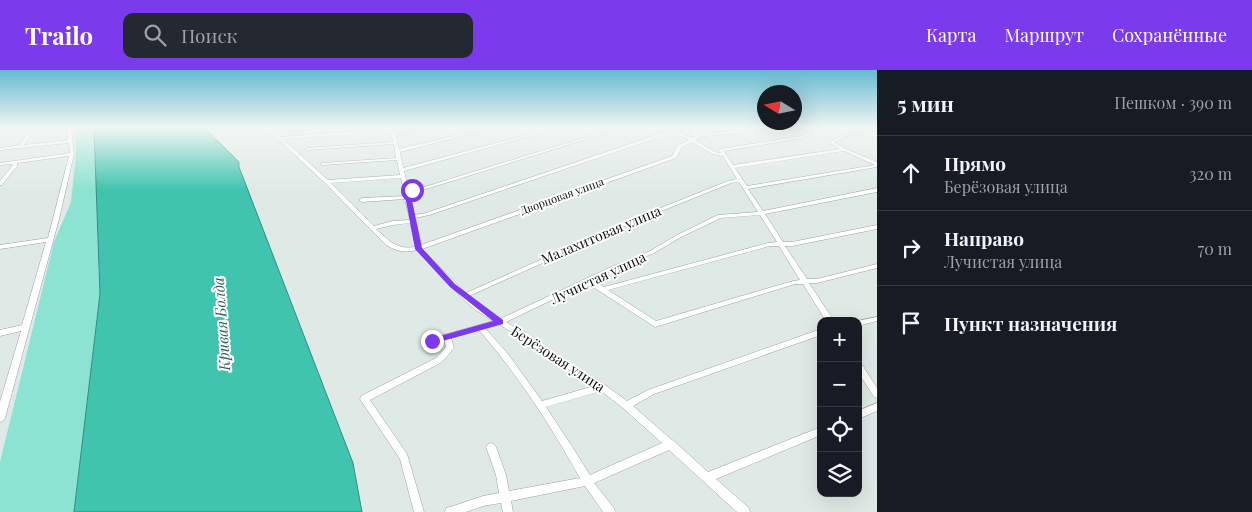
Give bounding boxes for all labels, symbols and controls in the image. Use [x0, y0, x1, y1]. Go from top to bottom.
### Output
search box [123, 13, 473, 58]
text: Trailo [25, 19, 93, 51]
icon: search [141, 21, 169, 49]
text: Поиск [181, 22, 237, 48]
text: Карта [926, 23, 976, 47]
text: Маршрут [1004, 23, 1084, 47]
text: Сохранённые [1112, 23, 1227, 47]
north arrow [757, 85, 802, 130]
text: 5 мин [897, 89, 954, 117]
text: Пешком · 390 m [1114, 92, 1232, 113]
text: Прямо [944, 150, 1006, 176]
icon: ahead [897, 159, 925, 187]
text: 320 m [1189, 163, 1232, 184]
street label: Дворцовая улица [518, 173, 606, 218]
text: Берёзовая улица [944, 176, 1068, 197]
route start [401, 179, 424, 202]
street label: Малахитовая улица [538, 201, 664, 268]
text: Направо [944, 225, 1024, 251]
icon: right [897, 234, 925, 262]
text: 70 m [1198, 238, 1232, 259]
street label: Лучистая улица [546, 247, 649, 308]
text: Лучистая улица [944, 251, 1062, 272]
water label: Кривая Болда [208, 277, 234, 372]
icon: arrive [897, 309, 925, 337]
text: Пункт назначения [944, 310, 1117, 336]
map controls [817, 317, 862, 497]
button: + [817, 317, 862, 362]
street label: Берёзовая улица [508, 321, 609, 396]
route end [421, 330, 444, 353]
button: − [817, 362, 862, 407]
button: locate [817, 407, 862, 452]
button: layers [817, 452, 862, 497]

